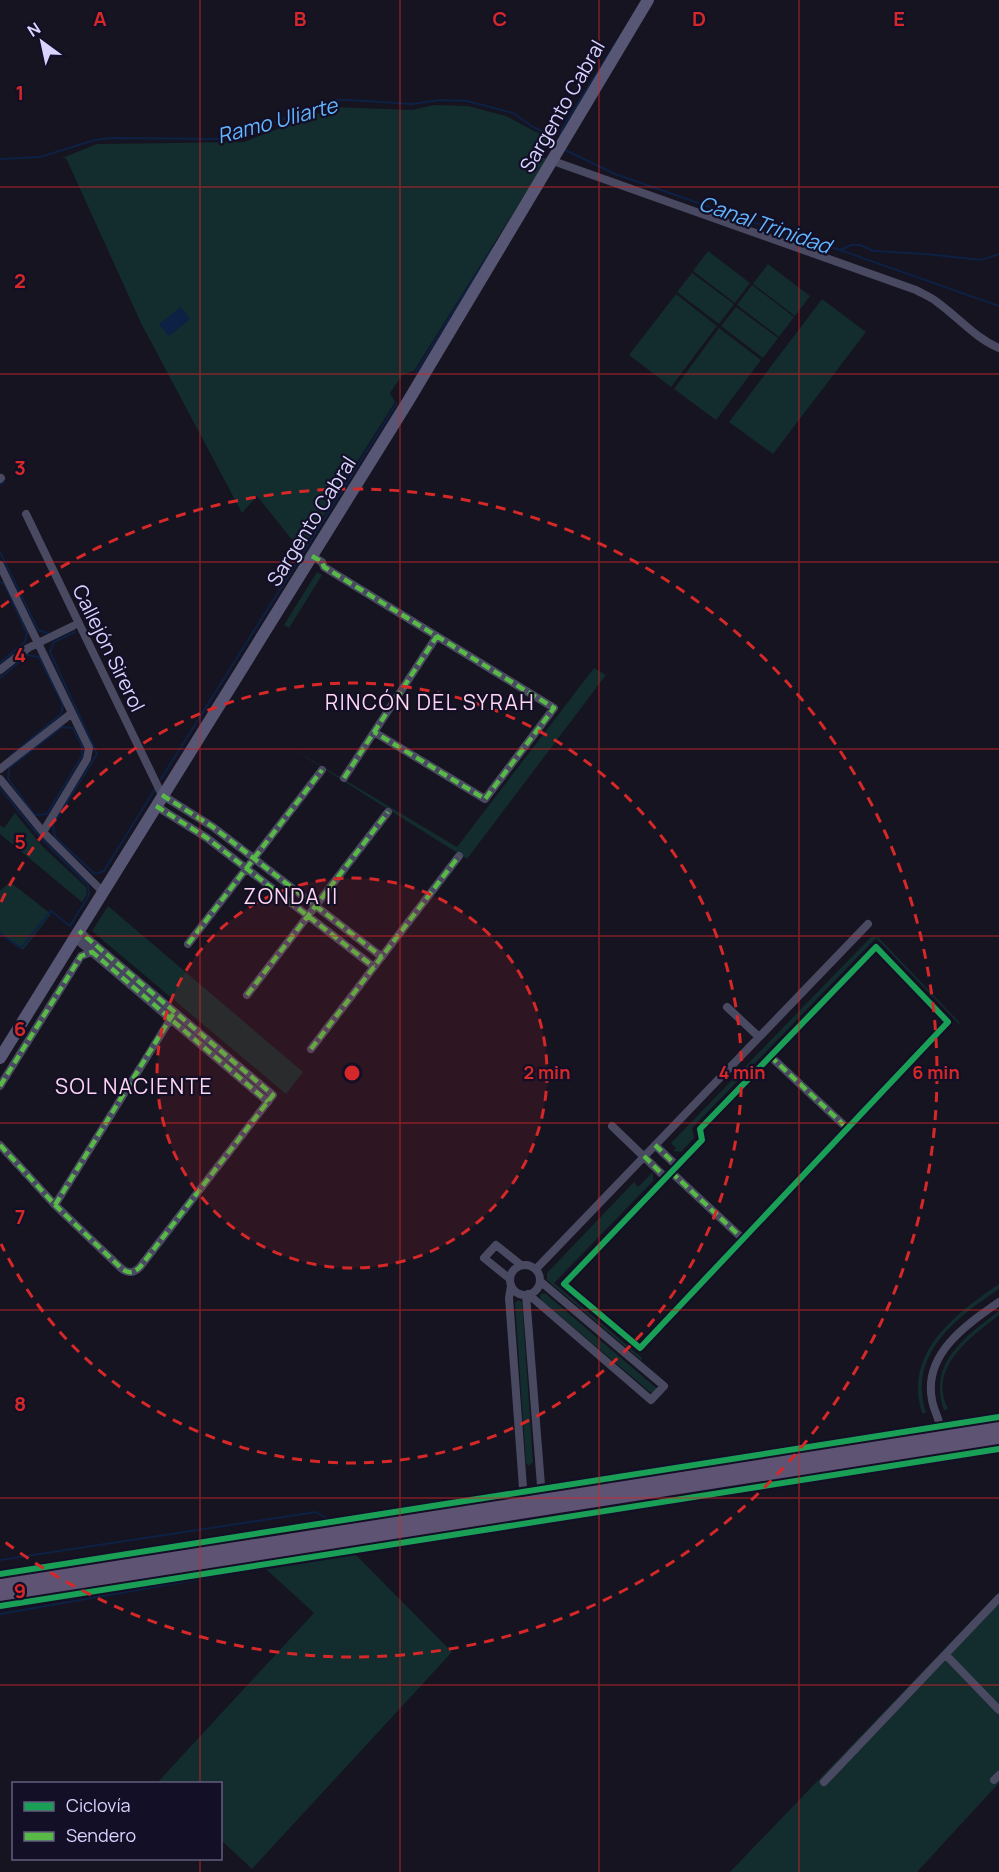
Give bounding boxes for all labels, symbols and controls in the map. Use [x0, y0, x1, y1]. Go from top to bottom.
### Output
text: A [93, 5, 107, 32]
text: B [294, 5, 307, 32]
text: C [493, 5, 507, 32]
text: D [692, 5, 706, 32]
text: E [893, 5, 905, 32]
north arrow [12, 12, 72, 72]
text: N [23, 17, 45, 42]
street label: Sargento Cabral [513, 35, 611, 177]
text: 1 [16, 79, 24, 106]
water label: Ramo Uliarte [214, 90, 342, 149]
water label: Canal Trinidad [695, 188, 837, 261]
text: 2 [14, 267, 26, 294]
street label: Sargento Cabral [260, 451, 362, 591]
text: 3 [14, 454, 26, 481]
street label: Callejón Sirerol [67, 580, 151, 716]
text: 4 [14, 641, 26, 668]
district label: RINCÓN DEL SYRAH [325, 688, 535, 716]
text: 5 [14, 828, 26, 855]
district label: ZONDA II [243, 882, 339, 910]
text: 6 [14, 1015, 26, 1042]
text: 2 min [524, 1060, 570, 1084]
text: 4 min [718, 1060, 766, 1084]
text: 6 min [912, 1060, 960, 1084]
centre of rings [342, 1063, 362, 1083]
district label: SOL NACIENTE [55, 1072, 213, 1100]
text: 7 [15, 1203, 25, 1230]
text: 8 [14, 1390, 26, 1417]
text: 9 [14, 1577, 26, 1604]
legend [12, 1782, 222, 1860]
text: Ciclovía [66, 1793, 131, 1817]
text: Sendero [66, 1823, 136, 1847]

